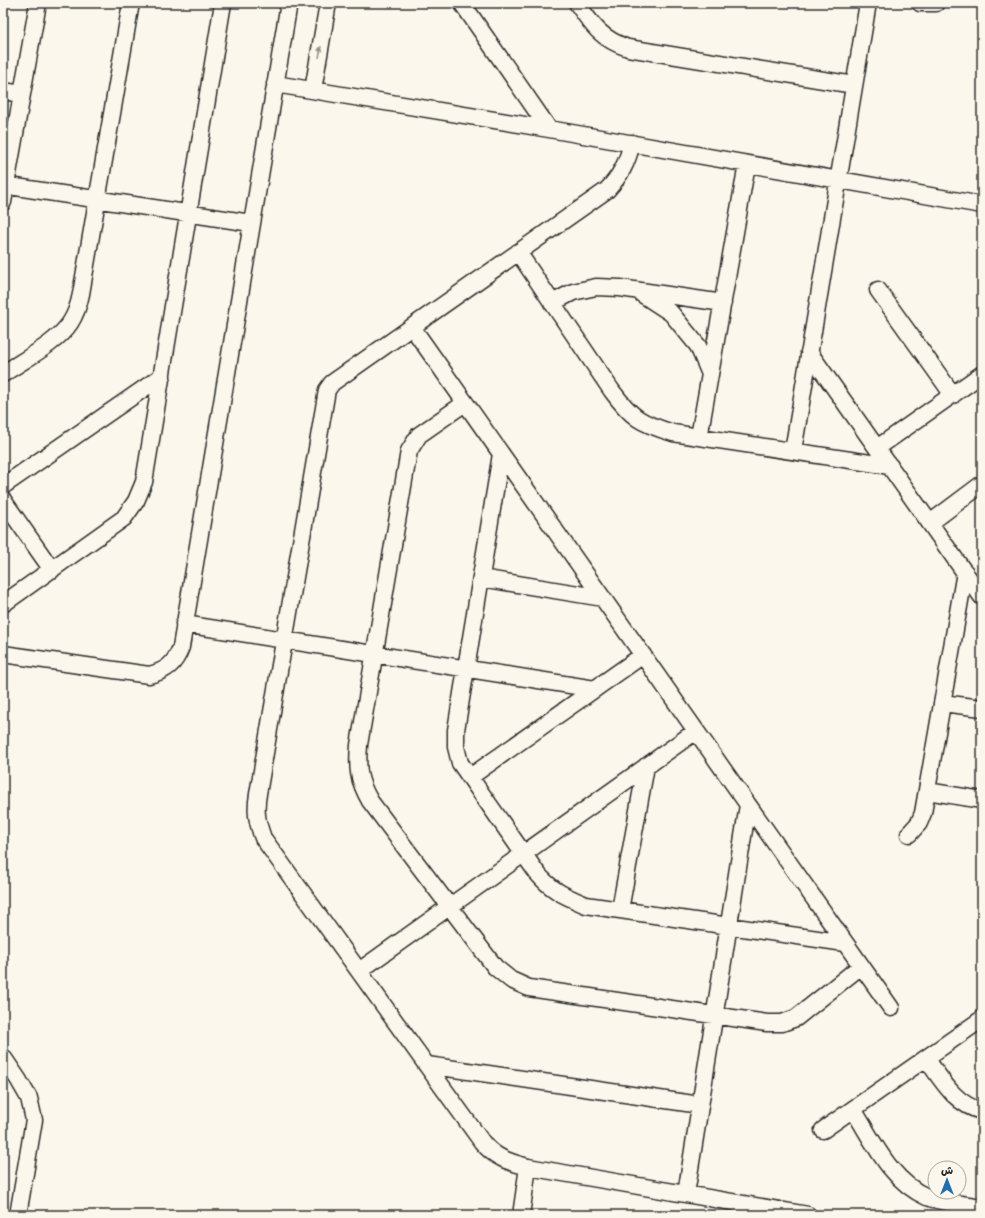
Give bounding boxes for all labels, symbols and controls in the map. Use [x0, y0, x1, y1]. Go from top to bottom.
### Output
one-way arrow [317, 46, 323, 58]
north arrow [927, 1160, 967, 1200]
text: ش [941, 1164, 953, 1177]

